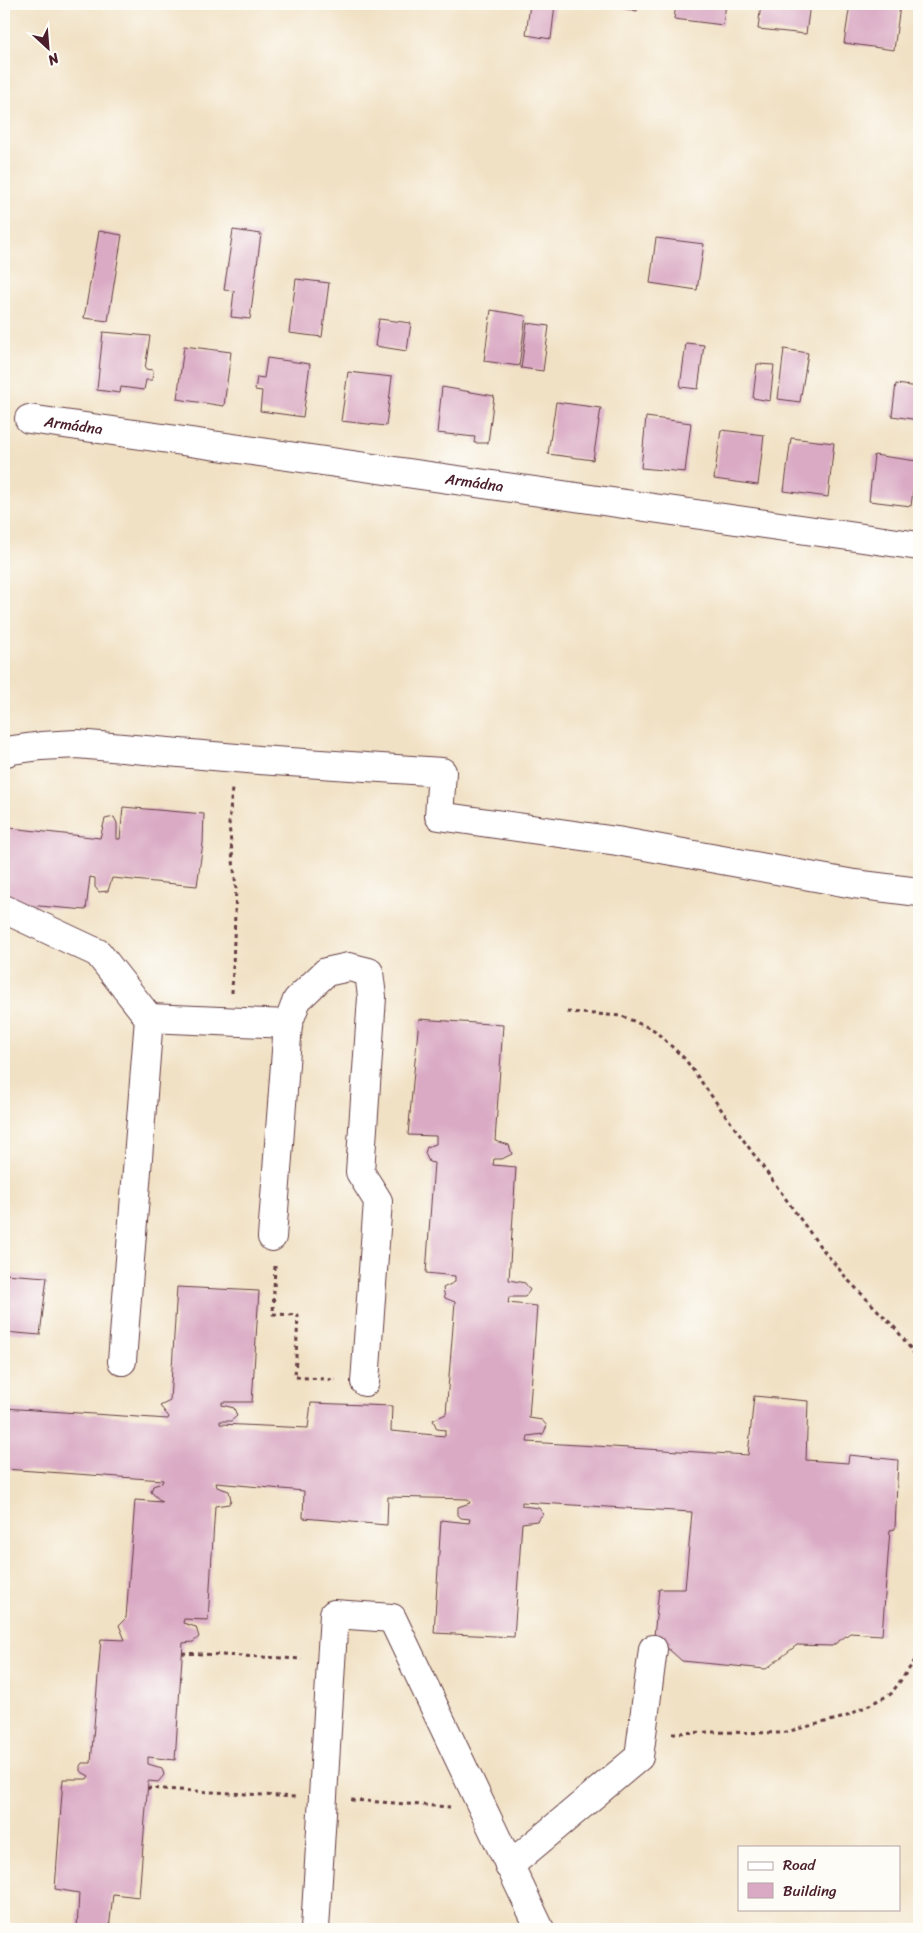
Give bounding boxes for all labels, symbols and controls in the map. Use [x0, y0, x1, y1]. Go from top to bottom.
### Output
north arrow [22, 22, 72, 72]
text: N [43, 45, 64, 73]
street label: Armádna [42, 408, 105, 442]
street label: Armádna [443, 465, 506, 500]
legend [738, 1846, 900, 1910]
text: Road [783, 1852, 816, 1878]
text: Building [783, 1878, 837, 1904]

